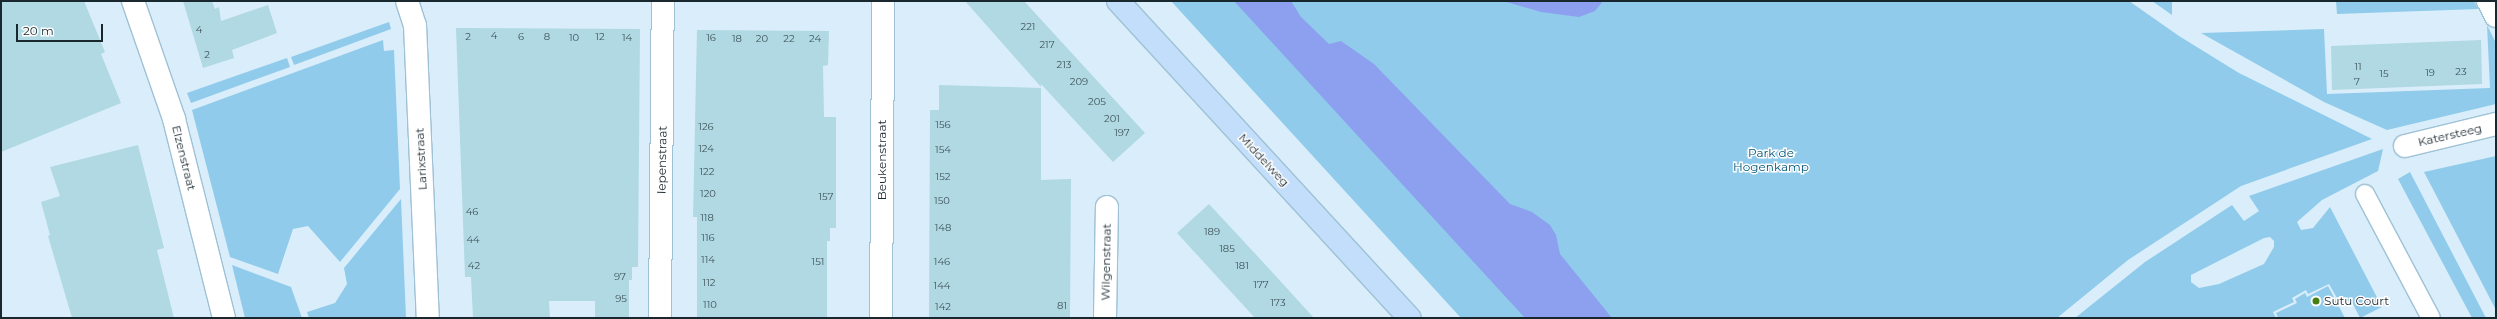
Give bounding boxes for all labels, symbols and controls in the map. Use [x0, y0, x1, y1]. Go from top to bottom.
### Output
scale bar [18, 16, 105, 42]
house number: 221 [1021, 21, 1035, 33]
text: 20 m [23, 23, 54, 38]
house number: 4 [196, 24, 202, 36]
house number: 4 [491, 30, 497, 42]
house number: 2 [465, 31, 471, 43]
house number: 6 [518, 31, 524, 43]
house number: 8 [544, 31, 550, 43]
house number: 12 [595, 31, 605, 43]
house number: 10 [569, 32, 579, 44]
house number: 14 [622, 32, 632, 44]
house number: 16 [706, 32, 716, 44]
house number: 18 [732, 33, 742, 45]
house number: 20 [756, 33, 768, 45]
house number: 22 [783, 33, 795, 45]
house number: 24 [809, 33, 821, 45]
house number: 217 [1039, 39, 1055, 51]
house number: 2 [204, 49, 210, 61]
house number: 213 [1057, 59, 1071, 71]
house number: 11 [2354, 61, 2362, 73]
house number: 23 [2455, 66, 2467, 78]
house number: 19 [2425, 67, 2435, 79]
house number: 15 [2379, 68, 2389, 80]
house number: 209 [1070, 76, 1088, 88]
house number: 7 [2354, 76, 2360, 88]
house number: 205 [1088, 96, 1106, 108]
house number: 201 [1104, 113, 1120, 125]
house number: 156 [935, 119, 951, 131]
street label: Beukenstraat [875, 120, 889, 200]
house number: 126 [698, 121, 714, 133]
street label: Katersteeg [2417, 121, 2483, 149]
street label: Elzenstraat [169, 124, 199, 192]
street label: Iepenstraat [654, 126, 670, 194]
street label: Larixstraat [412, 127, 430, 191]
house number: 197 [1114, 127, 1130, 139]
street label: Middelweg [1236, 130, 1292, 190]
house number: 124 [698, 143, 714, 155]
house number: 154 [935, 144, 951, 156]
park label: Park de Hogenkamp [1733, 146, 1809, 174]
house number: 122 [700, 166, 714, 178]
house number: 152 [936, 171, 950, 183]
house number: 120 [700, 188, 716, 200]
house number: 157 [818, 191, 834, 203]
house number: 150 [934, 195, 950, 207]
house number: 46 [466, 206, 478, 218]
house number: 118 [700, 212, 714, 224]
house number: 148 [935, 222, 951, 234]
street label: Wilgenstraat [1098, 223, 1114, 301]
house number: 189 [1204, 226, 1220, 238]
house number: 116 [701, 232, 715, 244]
house number: 44 [466, 234, 480, 246]
house number: 185 [1219, 243, 1235, 255]
house number: 114 [701, 254, 715, 266]
house number: 151 [812, 256, 824, 268]
house number: 146 [934, 256, 950, 268]
house number: 42 [468, 260, 480, 272]
house number: 181 [1235, 260, 1249, 272]
house number: 97 [614, 271, 626, 283]
house number: 112 [703, 277, 715, 289]
house number: 177 [1253, 279, 1269, 291]
house number: 144 [934, 280, 950, 292]
house number: 95 [615, 293, 627, 305]
place label: Sutu Court [2324, 294, 2389, 308]
marker: Sutu Court [2311, 296, 2321, 306]
house number: 173 [1270, 297, 1286, 309]
house number: 110 [703, 299, 717, 311]
house number: 81 [1057, 300, 1067, 312]
house number: 142 [935, 301, 951, 313]

